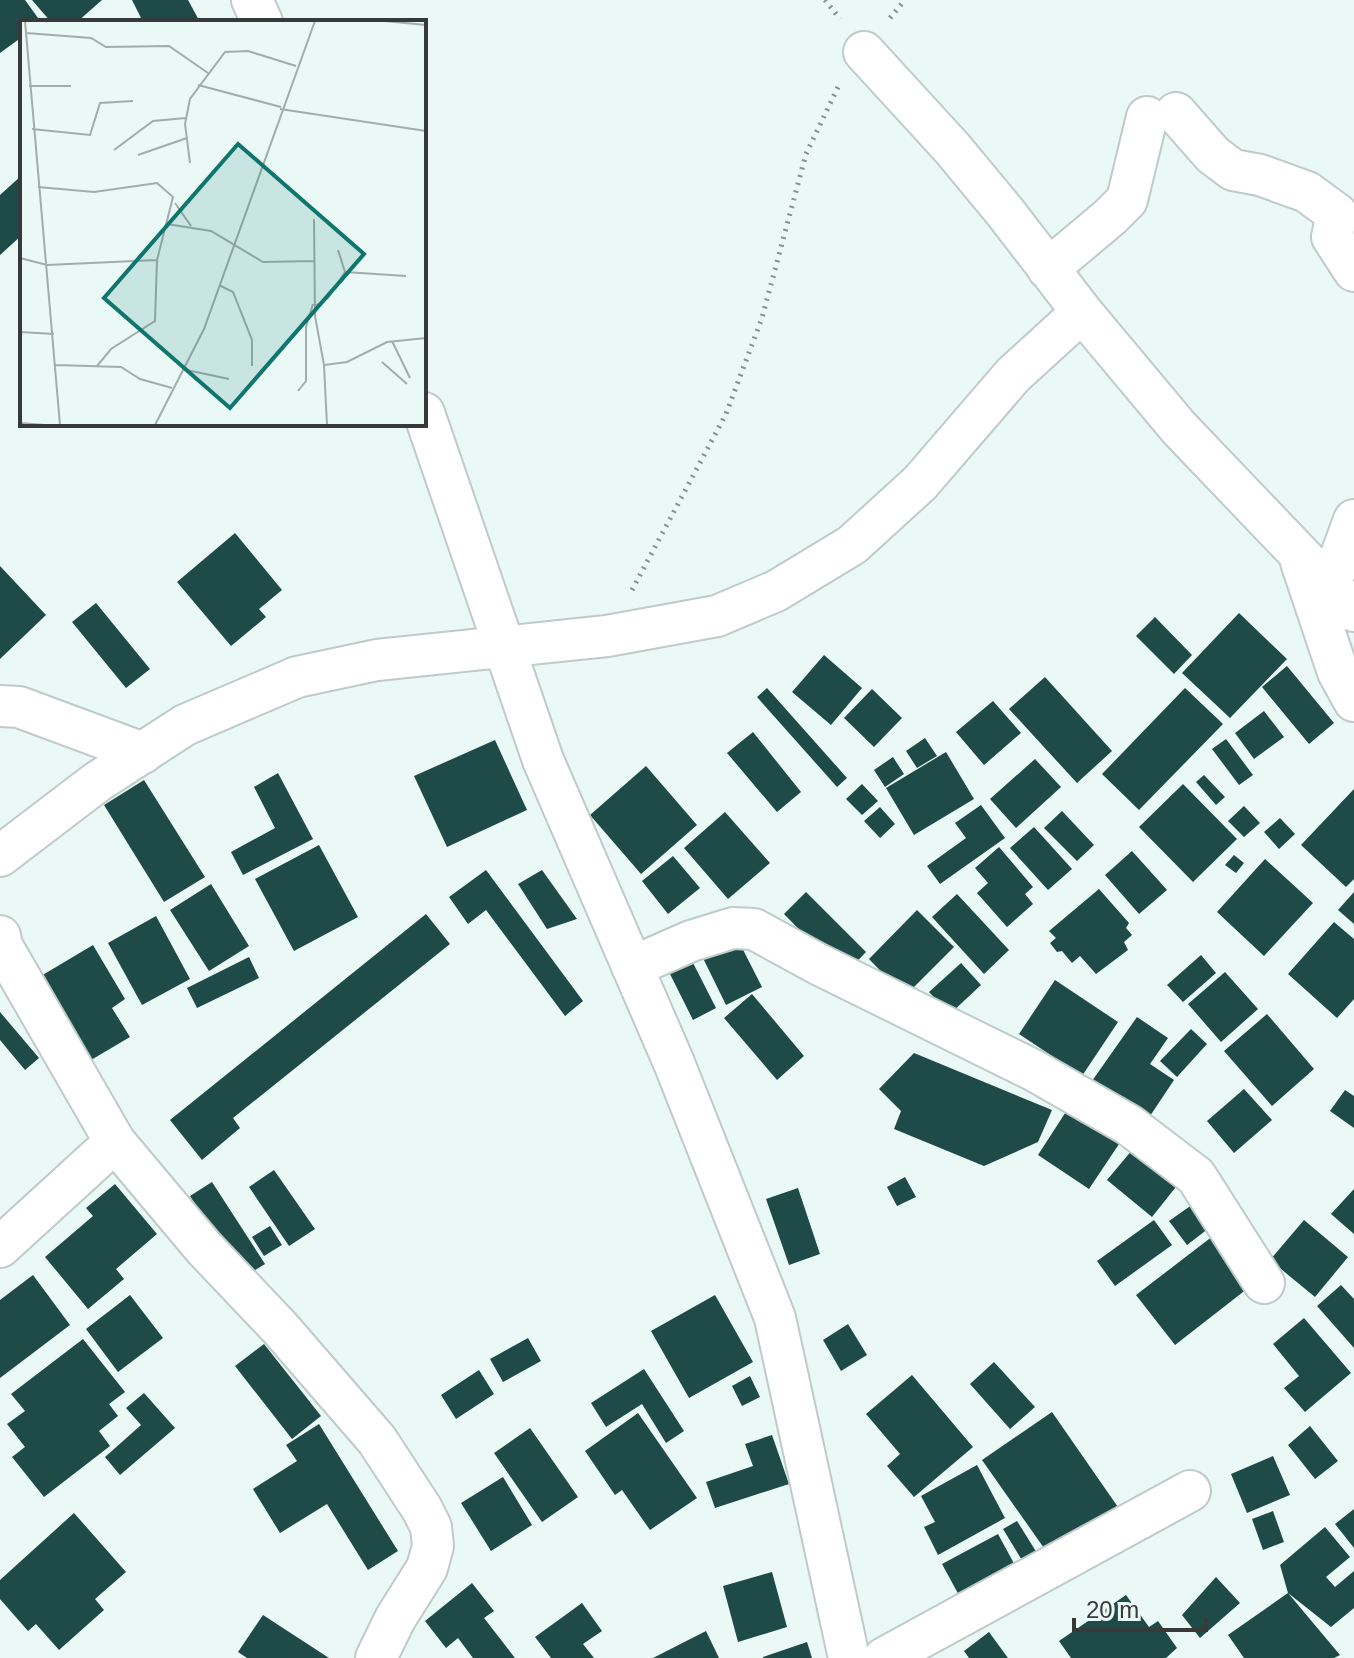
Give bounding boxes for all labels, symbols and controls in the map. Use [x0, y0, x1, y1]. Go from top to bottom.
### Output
inset map [20, 20, 426, 426]
scale bar [1074, 1582, 1206, 1632]
text: 20 m [1086, 1596, 1139, 1623]

